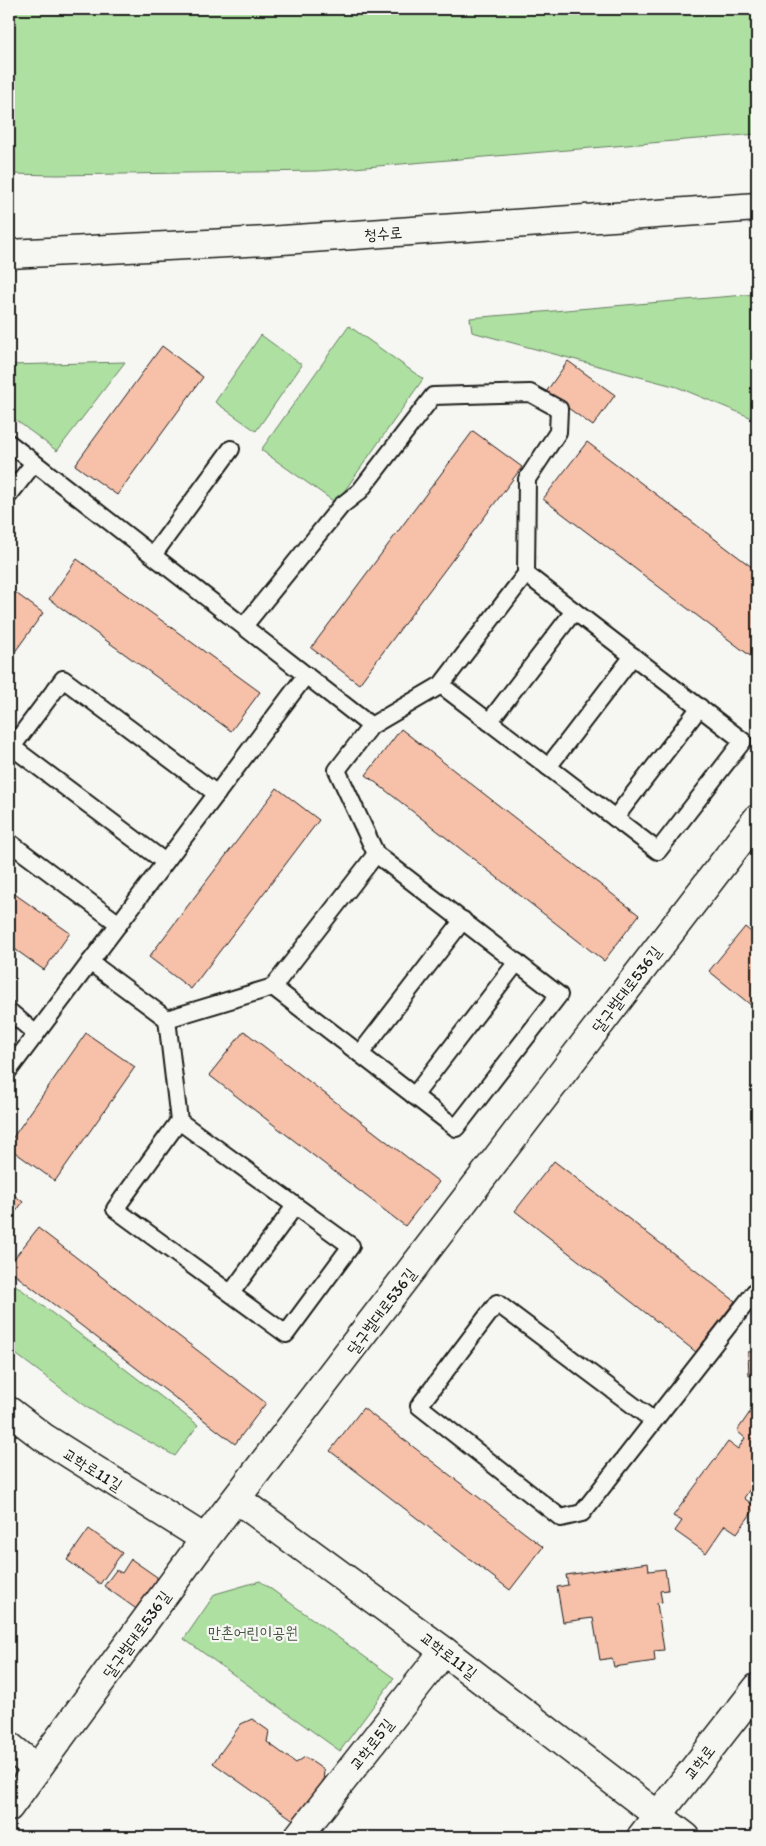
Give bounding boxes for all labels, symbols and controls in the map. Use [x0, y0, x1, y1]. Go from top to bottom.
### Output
street label: 청수로 [363, 223, 403, 244]
street label: 달구벌대로536길 [588, 942, 665, 1036]
street label: 달구벌대로536길 [343, 1264, 420, 1358]
street label: 교학로11길 [60, 1444, 126, 1495]
street label: 달구벌대로536길 [98, 1587, 174, 1681]
park label: 만촌어린이공원 [208, 1623, 298, 1642]
street label: 교학로11길 [416, 1628, 481, 1683]
street label: 교학로5길 [345, 1715, 397, 1774]
street label: 교학로 [680, 1741, 719, 1783]

